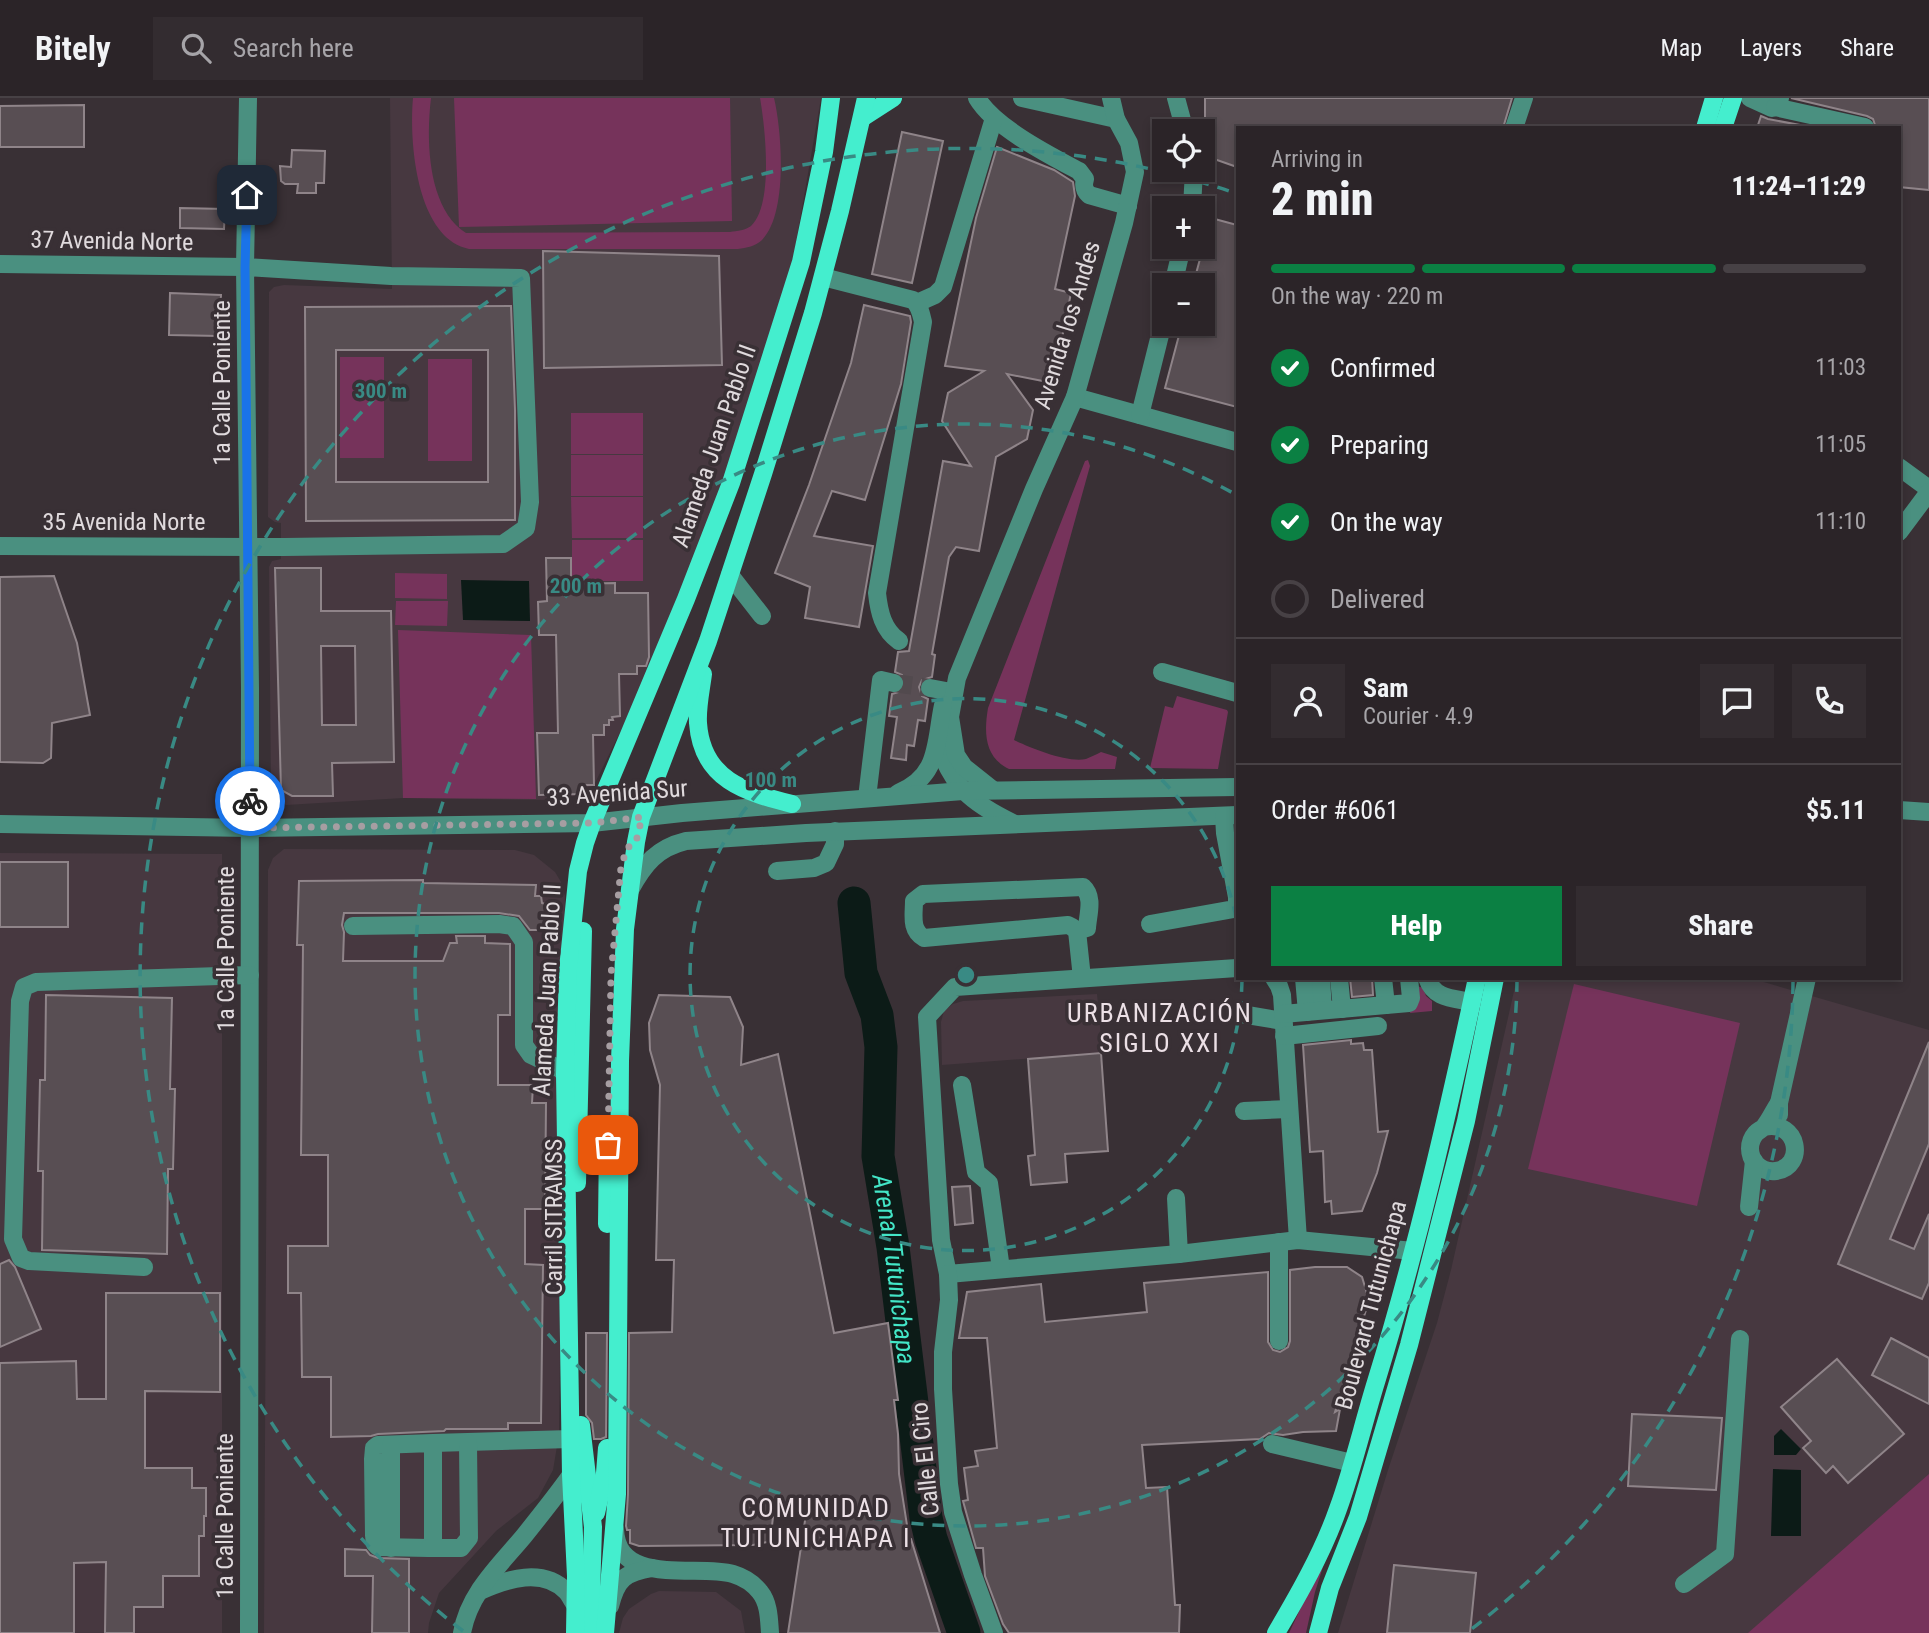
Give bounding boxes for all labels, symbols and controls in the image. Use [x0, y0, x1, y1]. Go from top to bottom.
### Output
search box [153, 17, 643, 80]
text: Bitely [35, 29, 111, 68]
icon: search [177, 29, 215, 67]
text: Search here [233, 33, 354, 63]
text: Map [1661, 34, 1702, 62]
text: Layers [1740, 34, 1802, 62]
text: Share [1840, 34, 1894, 62]
map controls [1152, 119, 1215, 336]
button: locate [1152, 119, 1215, 182]
text: Arriving in [1271, 146, 1363, 173]
pin [217, 165, 277, 225]
text: 11:24–11:29 [1732, 171, 1866, 201]
text: 2 min [1271, 172, 1374, 226]
icon: home [228, 176, 266, 214]
button: + [1152, 196, 1215, 259]
street label: 37 Avenida Norte [30, 226, 194, 256]
street label: Avenida los Andes [1028, 238, 1106, 412]
button: − [1152, 273, 1215, 336]
text: On the way · 220 m [1271, 283, 1443, 310]
street label: 1a Calle Poniente [208, 300, 236, 466]
street label: Alameda Juan Pablo II [666, 341, 762, 551]
icon: check [1271, 349, 1309, 387]
text: Confirmed [1330, 353, 1436, 383]
text: 11:03 [1815, 354, 1866, 381]
text: 300 m [355, 379, 407, 403]
icon: check [1271, 426, 1309, 464]
text: Preparing [1330, 430, 1429, 460]
text: 11:05 [1815, 431, 1866, 458]
icon: check [1271, 503, 1309, 541]
text: On the way [1330, 507, 1443, 537]
street label: 35 Avenida Norte [42, 508, 206, 536]
text: 11:10 [1815, 508, 1866, 535]
text: 200 m [550, 574, 602, 598]
text: Delivered [1330, 584, 1425, 614]
button: person [1271, 664, 1345, 738]
button: chat [1700, 664, 1774, 738]
button: phone [1792, 664, 1866, 738]
text: Sam [1363, 673, 1409, 703]
text: Courier · 4.9 [1363, 703, 1474, 730]
courier [215, 766, 285, 836]
text: 100 m [745, 768, 797, 792]
street label: 33 Avenida Sur [546, 774, 688, 812]
icon: bike [231, 782, 269, 820]
text: Order #6061 [1271, 795, 1399, 825]
text: $5.11 [1806, 795, 1866, 825]
street label: 1a Calle Poniente [212, 866, 240, 1032]
street label: Alameda Juan Pablo II [527, 883, 567, 1097]
button: Help [1271, 886, 1562, 966]
button: Share [1576, 886, 1866, 966]
centre of rings [954, 963, 978, 987]
district label: URBANIZACIÓN SIGLO XXI [1067, 998, 1253, 1058]
pin [578, 1115, 638, 1175]
icon: bag [589, 1126, 627, 1164]
street label: Carril SITRAMSS [540, 1139, 568, 1295]
water label: Arenal Tutunichapa [866, 1171, 922, 1366]
street label: Boulevard Tutunichapa [1330, 1197, 1412, 1413]
street label: Calle El Ciro [905, 1401, 945, 1517]
street label: 1a Calle Poniente [211, 1433, 239, 1599]
district label: COMUNIDAD TUTUNICHAPA I [720, 1493, 912, 1553]

